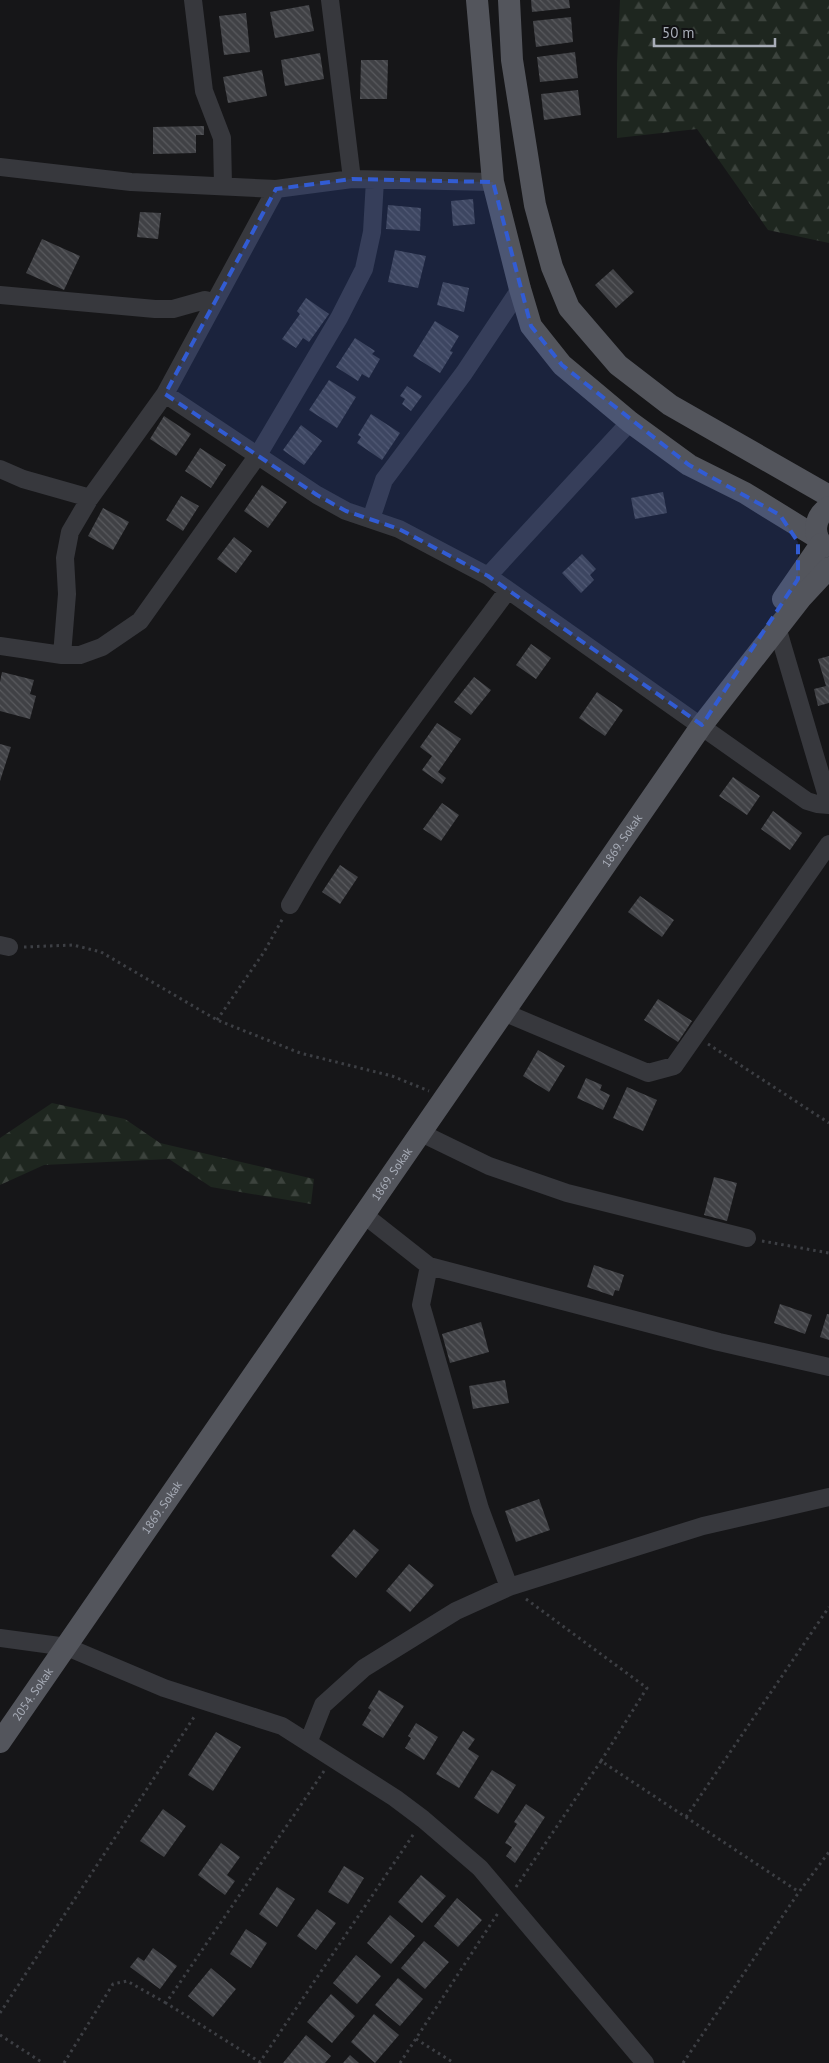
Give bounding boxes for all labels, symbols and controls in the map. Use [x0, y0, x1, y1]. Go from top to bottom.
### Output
scale bar [654, 15, 775, 47]
text: 50 m [662, 23, 695, 42]
street label: 1869. Sokak [598, 811, 645, 870]
street label: 1869. Sokak [368, 1144, 415, 1203]
street label: 1869. Sokak [138, 1477, 185, 1537]
street label: 2054. Sokak [9, 1664, 56, 1723]

